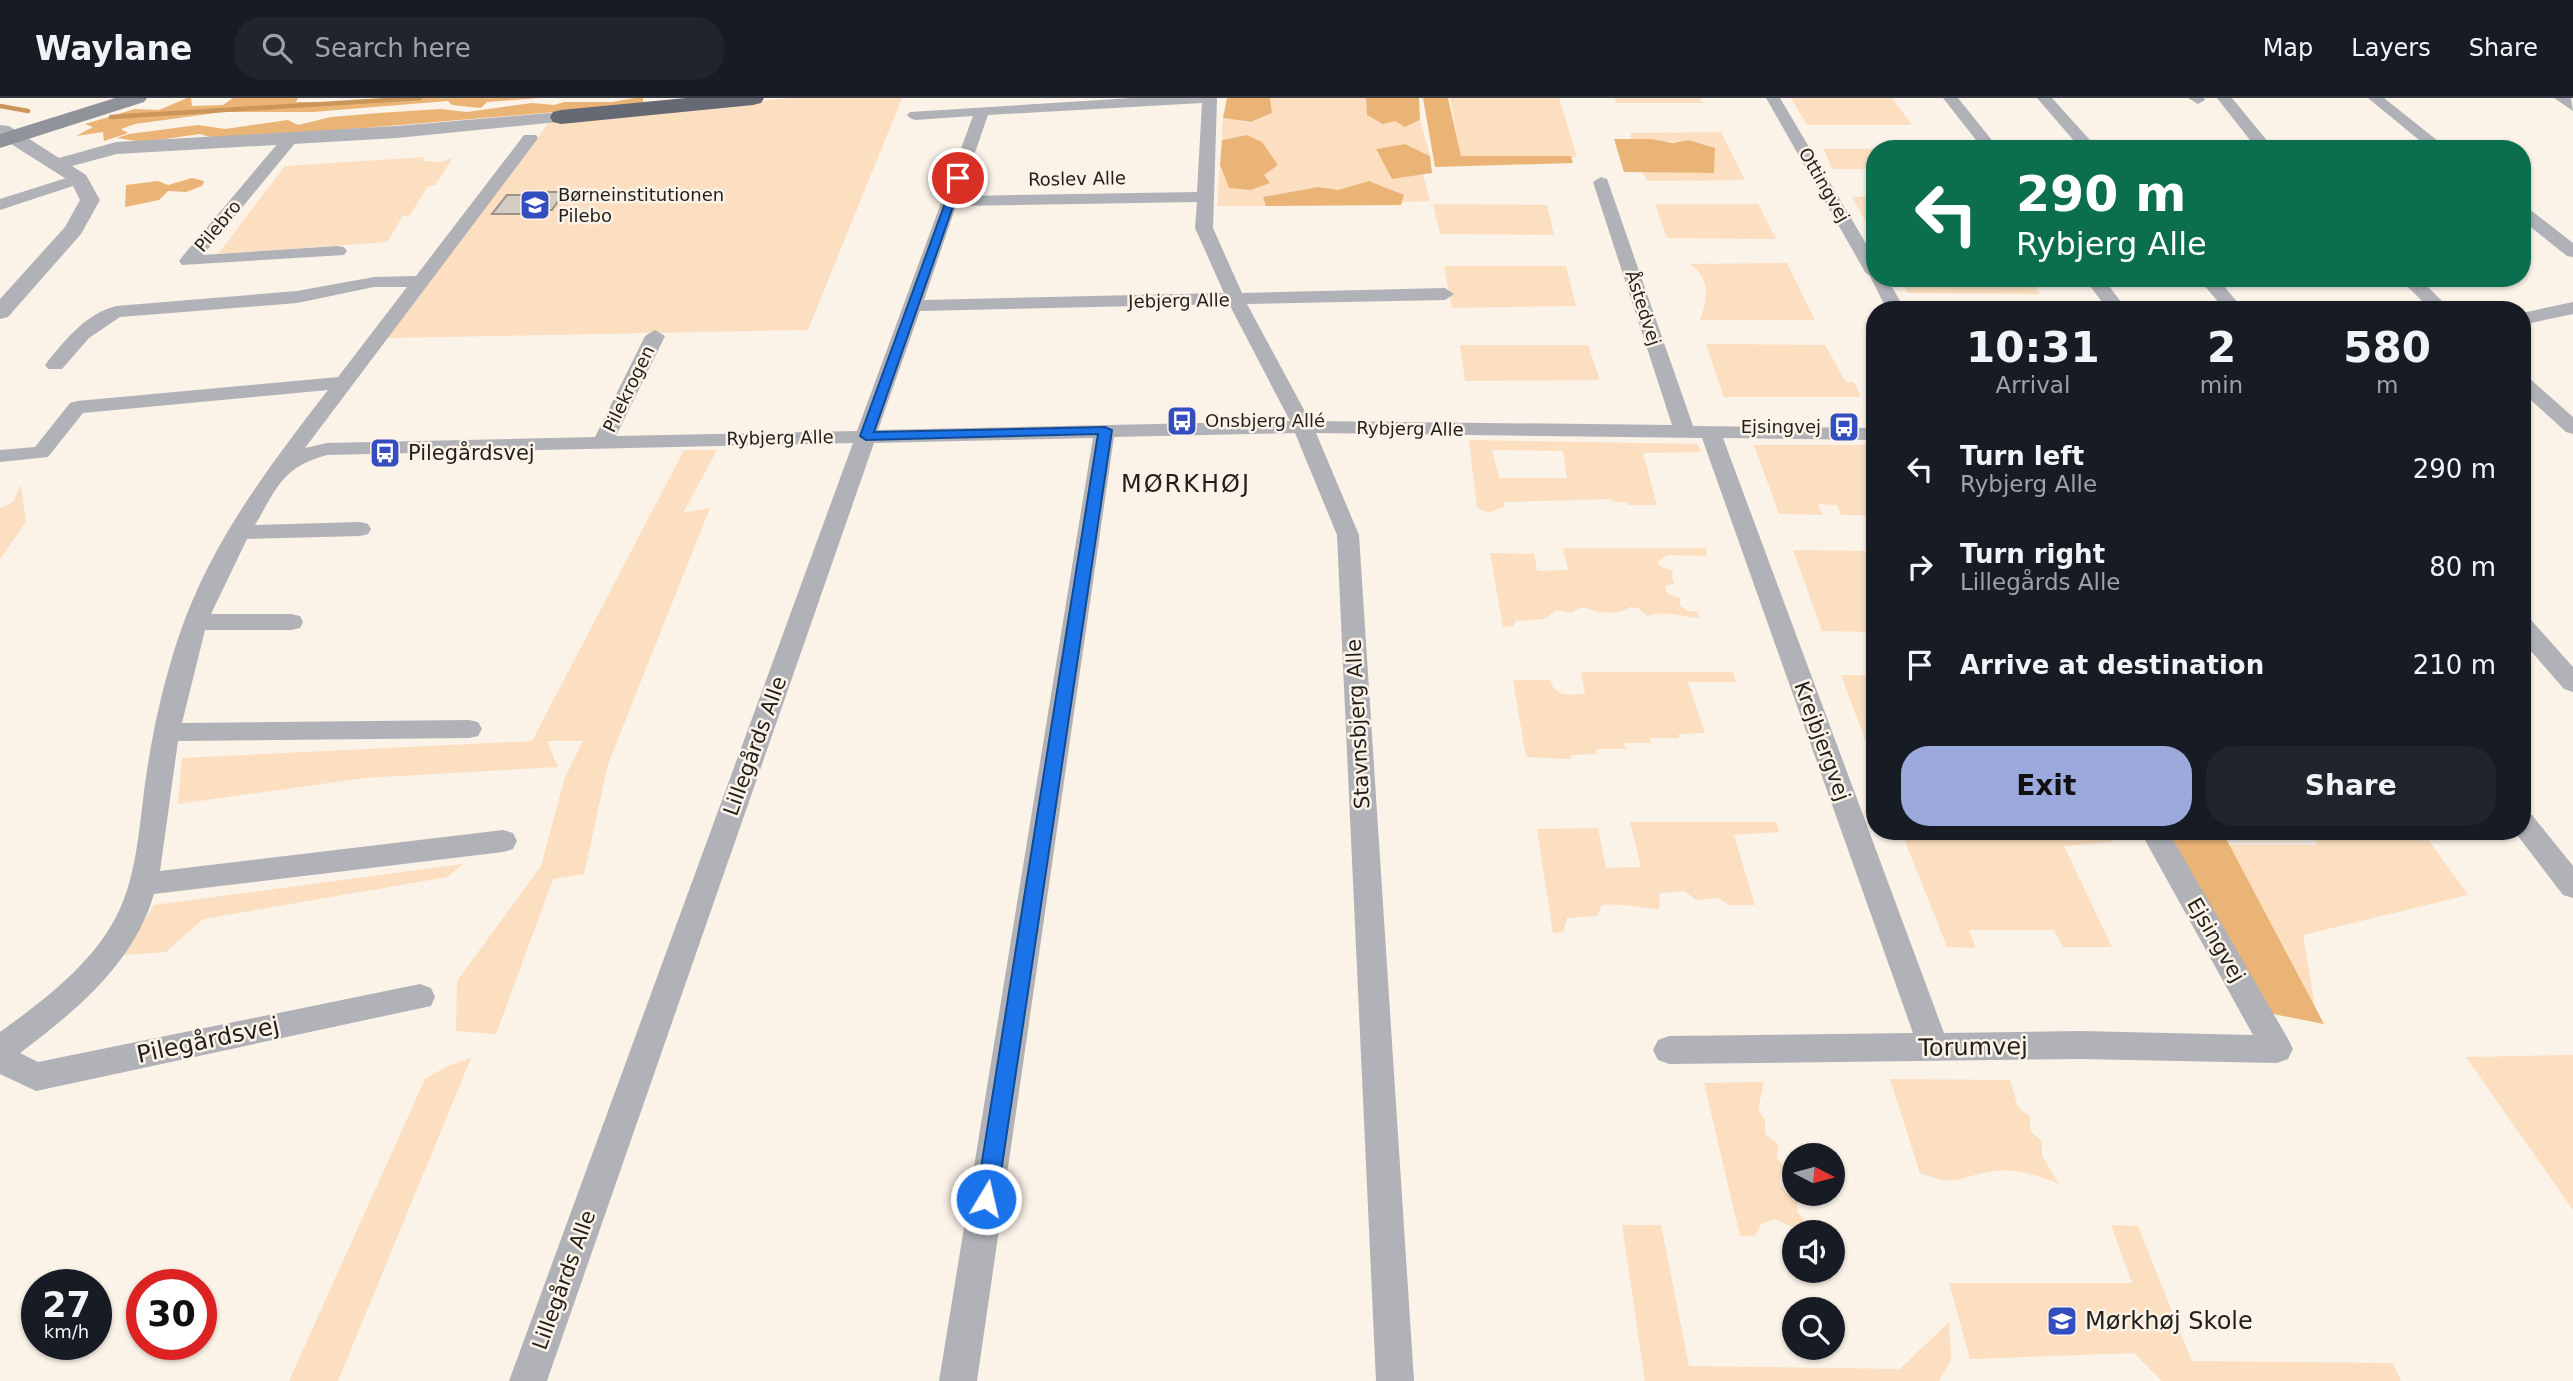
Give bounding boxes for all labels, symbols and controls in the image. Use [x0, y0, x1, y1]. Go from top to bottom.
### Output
search box [234, 17, 724, 80]
text: Waylane [35, 29, 192, 68]
icon: search [258, 29, 296, 67]
text: Search here [314, 33, 471, 63]
text: Map [2263, 34, 2313, 62]
text: Layers [2351, 34, 2431, 62]
text: Share [2469, 34, 2538, 62]
street label: Ottingvej [1795, 144, 1854, 226]
pin [928, 148, 988, 208]
icon: arrive [939, 159, 977, 197]
text: 290 m [2016, 166, 2186, 223]
street label: Roslev Alle [1028, 167, 1126, 190]
icon: left [1901, 168, 1992, 259]
place label: Børneinstitutionen Pilebo [558, 184, 724, 226]
school or university icon: Børneinstitutionen Pilebo [518, 188, 552, 222]
street label: Pilebro [190, 196, 245, 256]
text: Rybjerg Alle [2016, 225, 2207, 263]
street label: Åstedvej [1621, 268, 1666, 348]
street label: Jebjerg Alle [1127, 289, 1230, 312]
text: 10:31 [1966, 323, 2100, 372]
text: 2 [2207, 323, 2236, 372]
text: 580 [2343, 323, 2431, 372]
street label: Pilekrogen [599, 342, 659, 436]
text: Arrival [1996, 372, 2070, 398]
text: min [2200, 372, 2243, 398]
text: m [2376, 372, 2398, 398]
bus stop icon: Onsbjerg Allé [1165, 404, 1199, 438]
place label: Onsbjerg Allé [1205, 410, 1325, 431]
bus stop icon: Ejsingvej [1827, 410, 1861, 444]
place label: Ejsingvej [1741, 416, 1821, 437]
street label: Rybjerg Alle [1356, 417, 1464, 440]
street label: Rybjerg Alle [726, 426, 834, 449]
bus stop icon: Pilegårdsvej [368, 436, 402, 470]
place label: Pilegårdsvej [408, 440, 535, 465]
text: Turn left [1960, 441, 2084, 471]
icon: left [1901, 450, 1939, 488]
text: 290 m [2413, 454, 2496, 484]
district label: MØRKHØJ [1121, 470, 1251, 498]
text: Rybjerg Alle [1960, 471, 2097, 497]
text: Turn right [1960, 539, 2105, 569]
icon: right [1901, 548, 1939, 586]
text: 80 m [2429, 552, 2496, 582]
text: Lillegårds Alle [1960, 569, 2120, 595]
street label: Stavnsbjerg Alle [1342, 638, 1374, 810]
icon: arrive [1901, 646, 1939, 684]
text: Arrive at destination [1960, 650, 2264, 680]
text: 210 m [2413, 650, 2496, 680]
street label: Lillegårds Alle [718, 673, 791, 819]
street label: Krejbjergvej [1789, 678, 1855, 804]
button: Exit [1901, 746, 2192, 826]
button: Share [2206, 746, 2496, 826]
street label: Ejsingvej [2182, 893, 2250, 987]
street label: Pilegårdsvej [134, 1010, 282, 1069]
street label: Torumvej [1917, 1032, 2028, 1062]
north arrow [1782, 1143, 1844, 1206]
map controls [1782, 1143, 1845, 1360]
position arrow [949, 1162, 1023, 1236]
street label: Lillegårds Alle [527, 1207, 600, 1353]
button: sound [1782, 1220, 1845, 1283]
speed limit sign: 30 [126, 1269, 217, 1360]
text: 27 [42, 1285, 91, 1325]
button: search [1782, 1297, 1845, 1360]
school or university icon: Mørkhøj Skole [2045, 1304, 2079, 1338]
place label: Mørkhøj Skole [2085, 1307, 2253, 1335]
text: km/h [44, 1321, 89, 1342]

